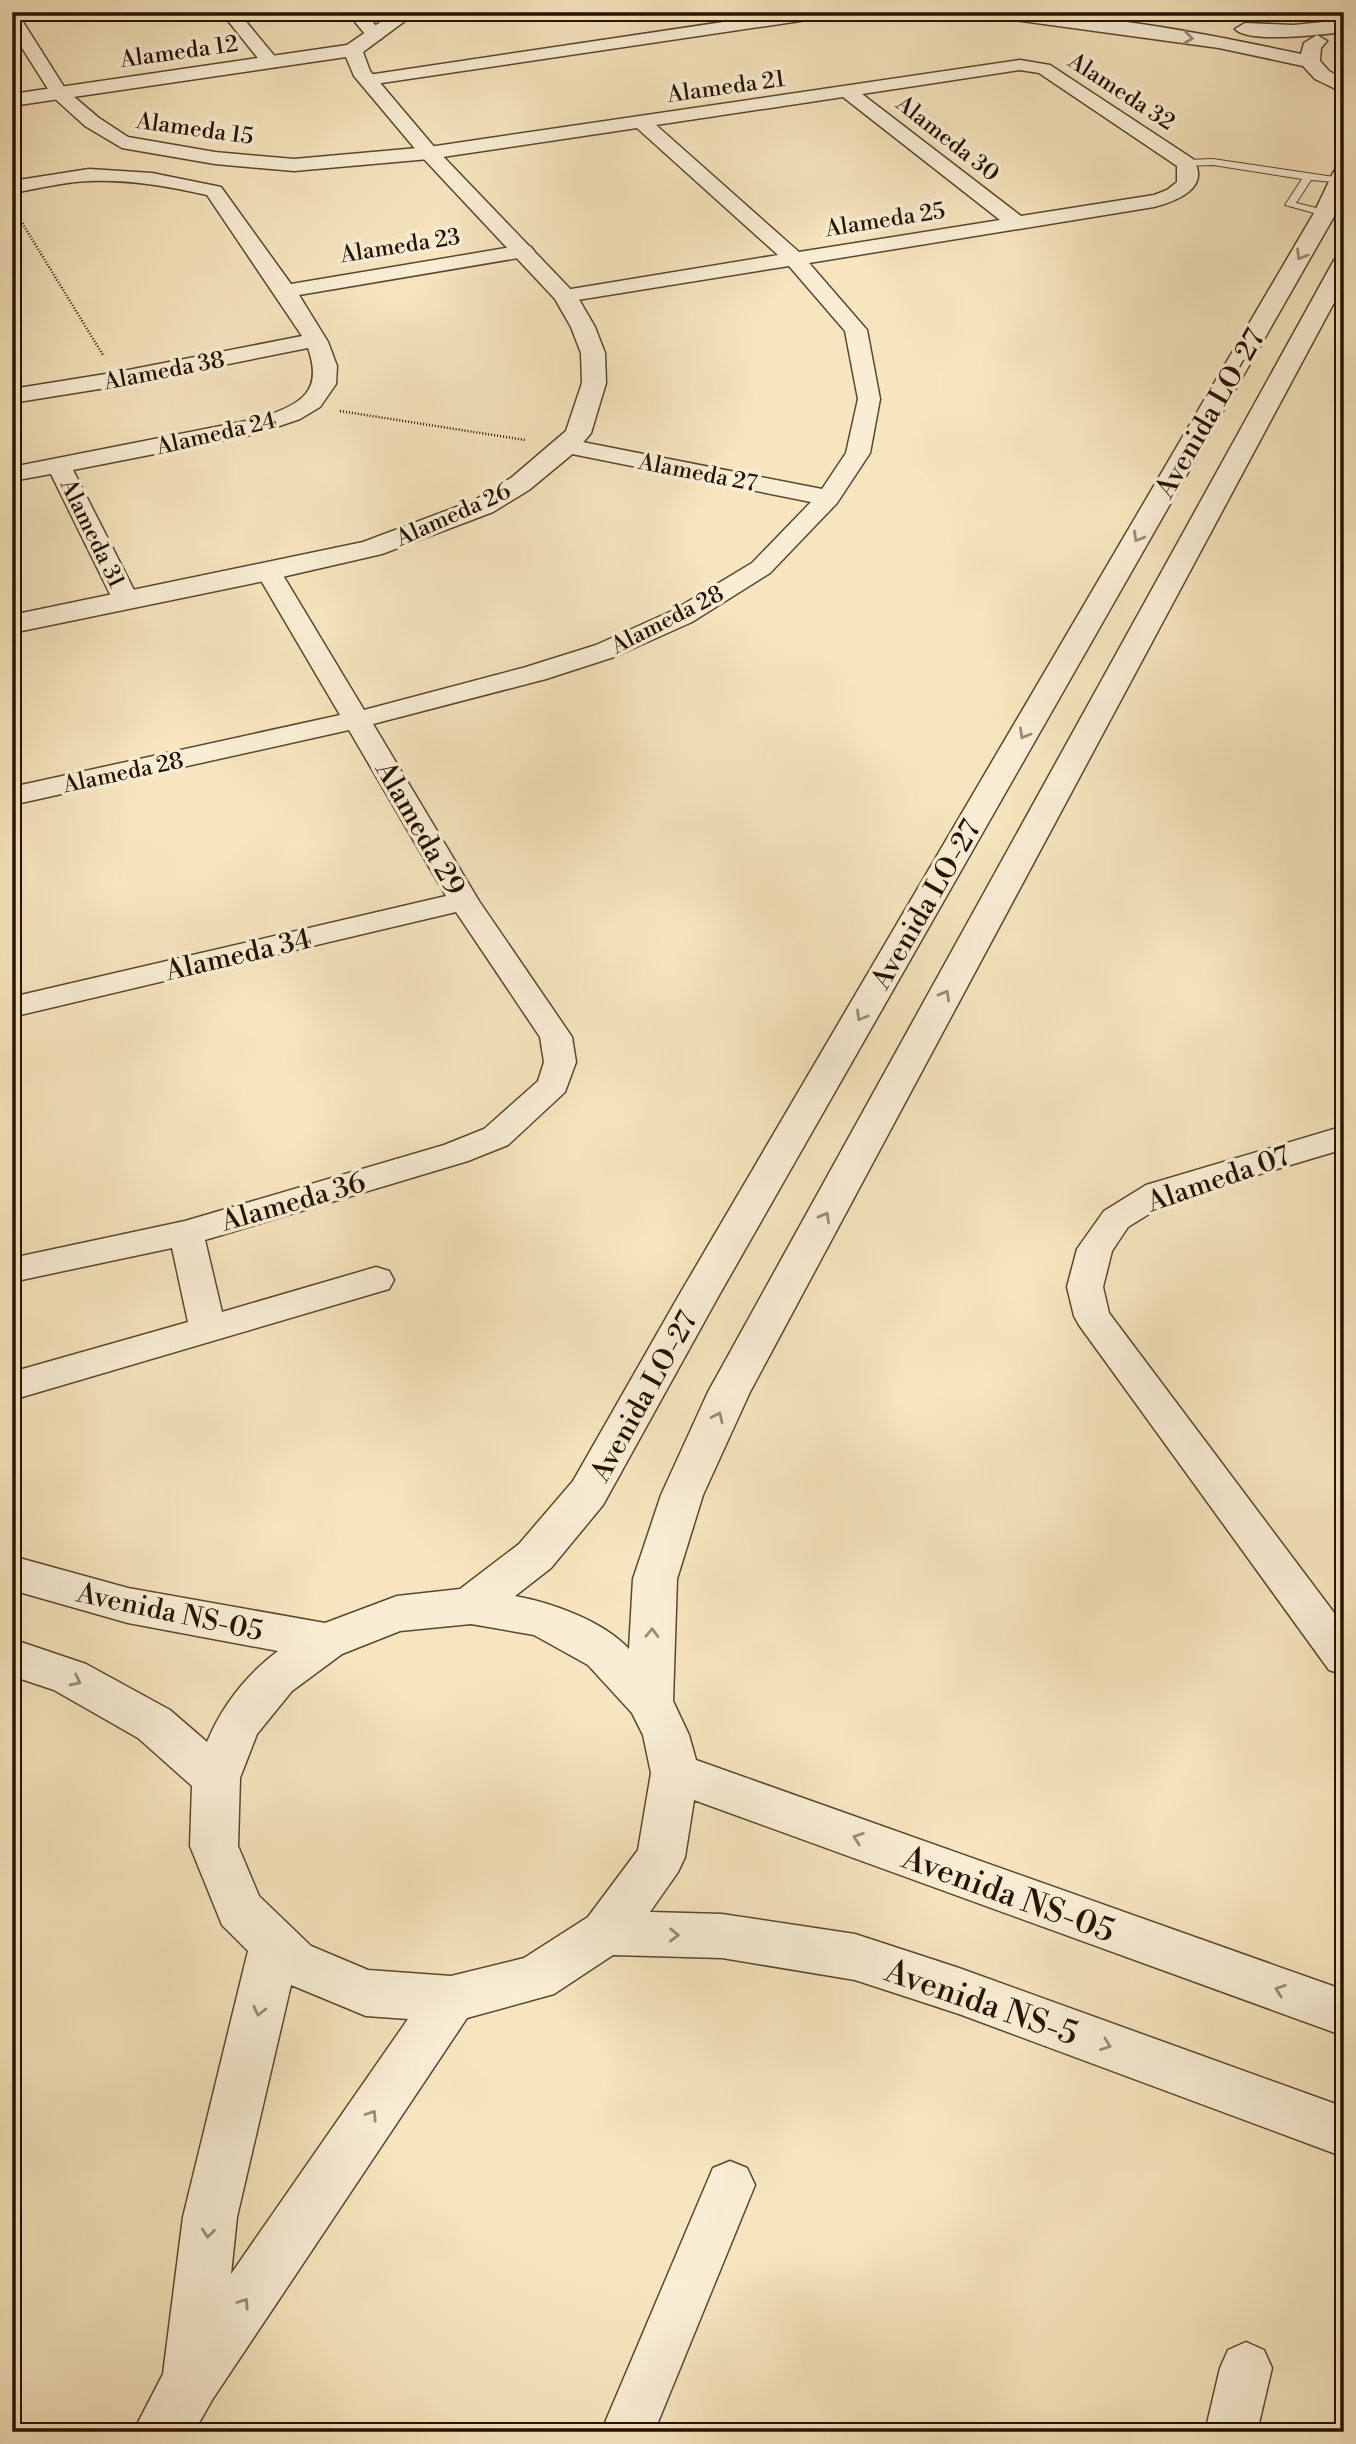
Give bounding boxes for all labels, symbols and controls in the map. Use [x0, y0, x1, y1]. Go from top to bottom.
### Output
street label: Alameda 12 [117, 30, 240, 74]
one-way arrow [1182, 30, 1194, 45]
street label: Alameda 32 [1062, 47, 1180, 137]
street label: Alameda 21 [664, 65, 787, 109]
street label: Alameda 30 [889, 89, 1005, 188]
street label: Alameda 15 [133, 107, 255, 151]
street label: Alameda 25 [822, 197, 947, 243]
street label: Alameda 23 [337, 223, 462, 269]
one-way arrow [1296, 248, 1309, 260]
street label: Avenida LO-27 [1147, 323, 1273, 505]
street label: Alameda 38 [101, 346, 227, 397]
street label: Alameda 24 [152, 407, 279, 462]
street label: Alameda 27 [635, 448, 760, 498]
street label: Alameda 31 [53, 474, 130, 592]
street label: Alameda 26 [391, 477, 515, 553]
one-way arrow [1133, 529, 1146, 542]
street label: Alameda 28 [606, 580, 728, 661]
one-way arrow [1019, 726, 1032, 739]
street label: Alameda 28 [59, 747, 186, 800]
street label: Alameda 29 [367, 755, 472, 902]
street label: Avenida LO-27 [863, 814, 989, 996]
street label: Alameda 34 [161, 922, 315, 989]
one-way arrow [937, 990, 950, 1002]
one-way arrow [856, 1008, 869, 1021]
street label: Alameda 07 [1142, 1139, 1294, 1220]
street label: Alameda 36 [216, 1165, 370, 1240]
one-way arrow [816, 1211, 830, 1224]
street label: Avenida LO-27 [583, 1306, 705, 1489]
one-way arrow [710, 1412, 724, 1424]
street label: Avenida NS-05 [73, 1575, 266, 1649]
one-way arrow [645, 1627, 660, 1638]
one-way arrow [69, 1673, 81, 1687]
one-way arrow [852, 1833, 864, 1847]
street label: Avenida NS-05 [895, 1838, 1120, 1953]
one-way arrow [669, 1927, 680, 1943]
street label: Avenida NS-5 [878, 1951, 1083, 2055]
one-way arrow [1274, 1984, 1286, 1998]
one-way arrow [253, 2005, 267, 2017]
one-way arrow [1099, 2036, 1111, 2050]
one-way arrow [364, 2110, 376, 2123]
one-way arrow [201, 2228, 216, 2239]
one-way arrow [236, 2298, 248, 2311]

